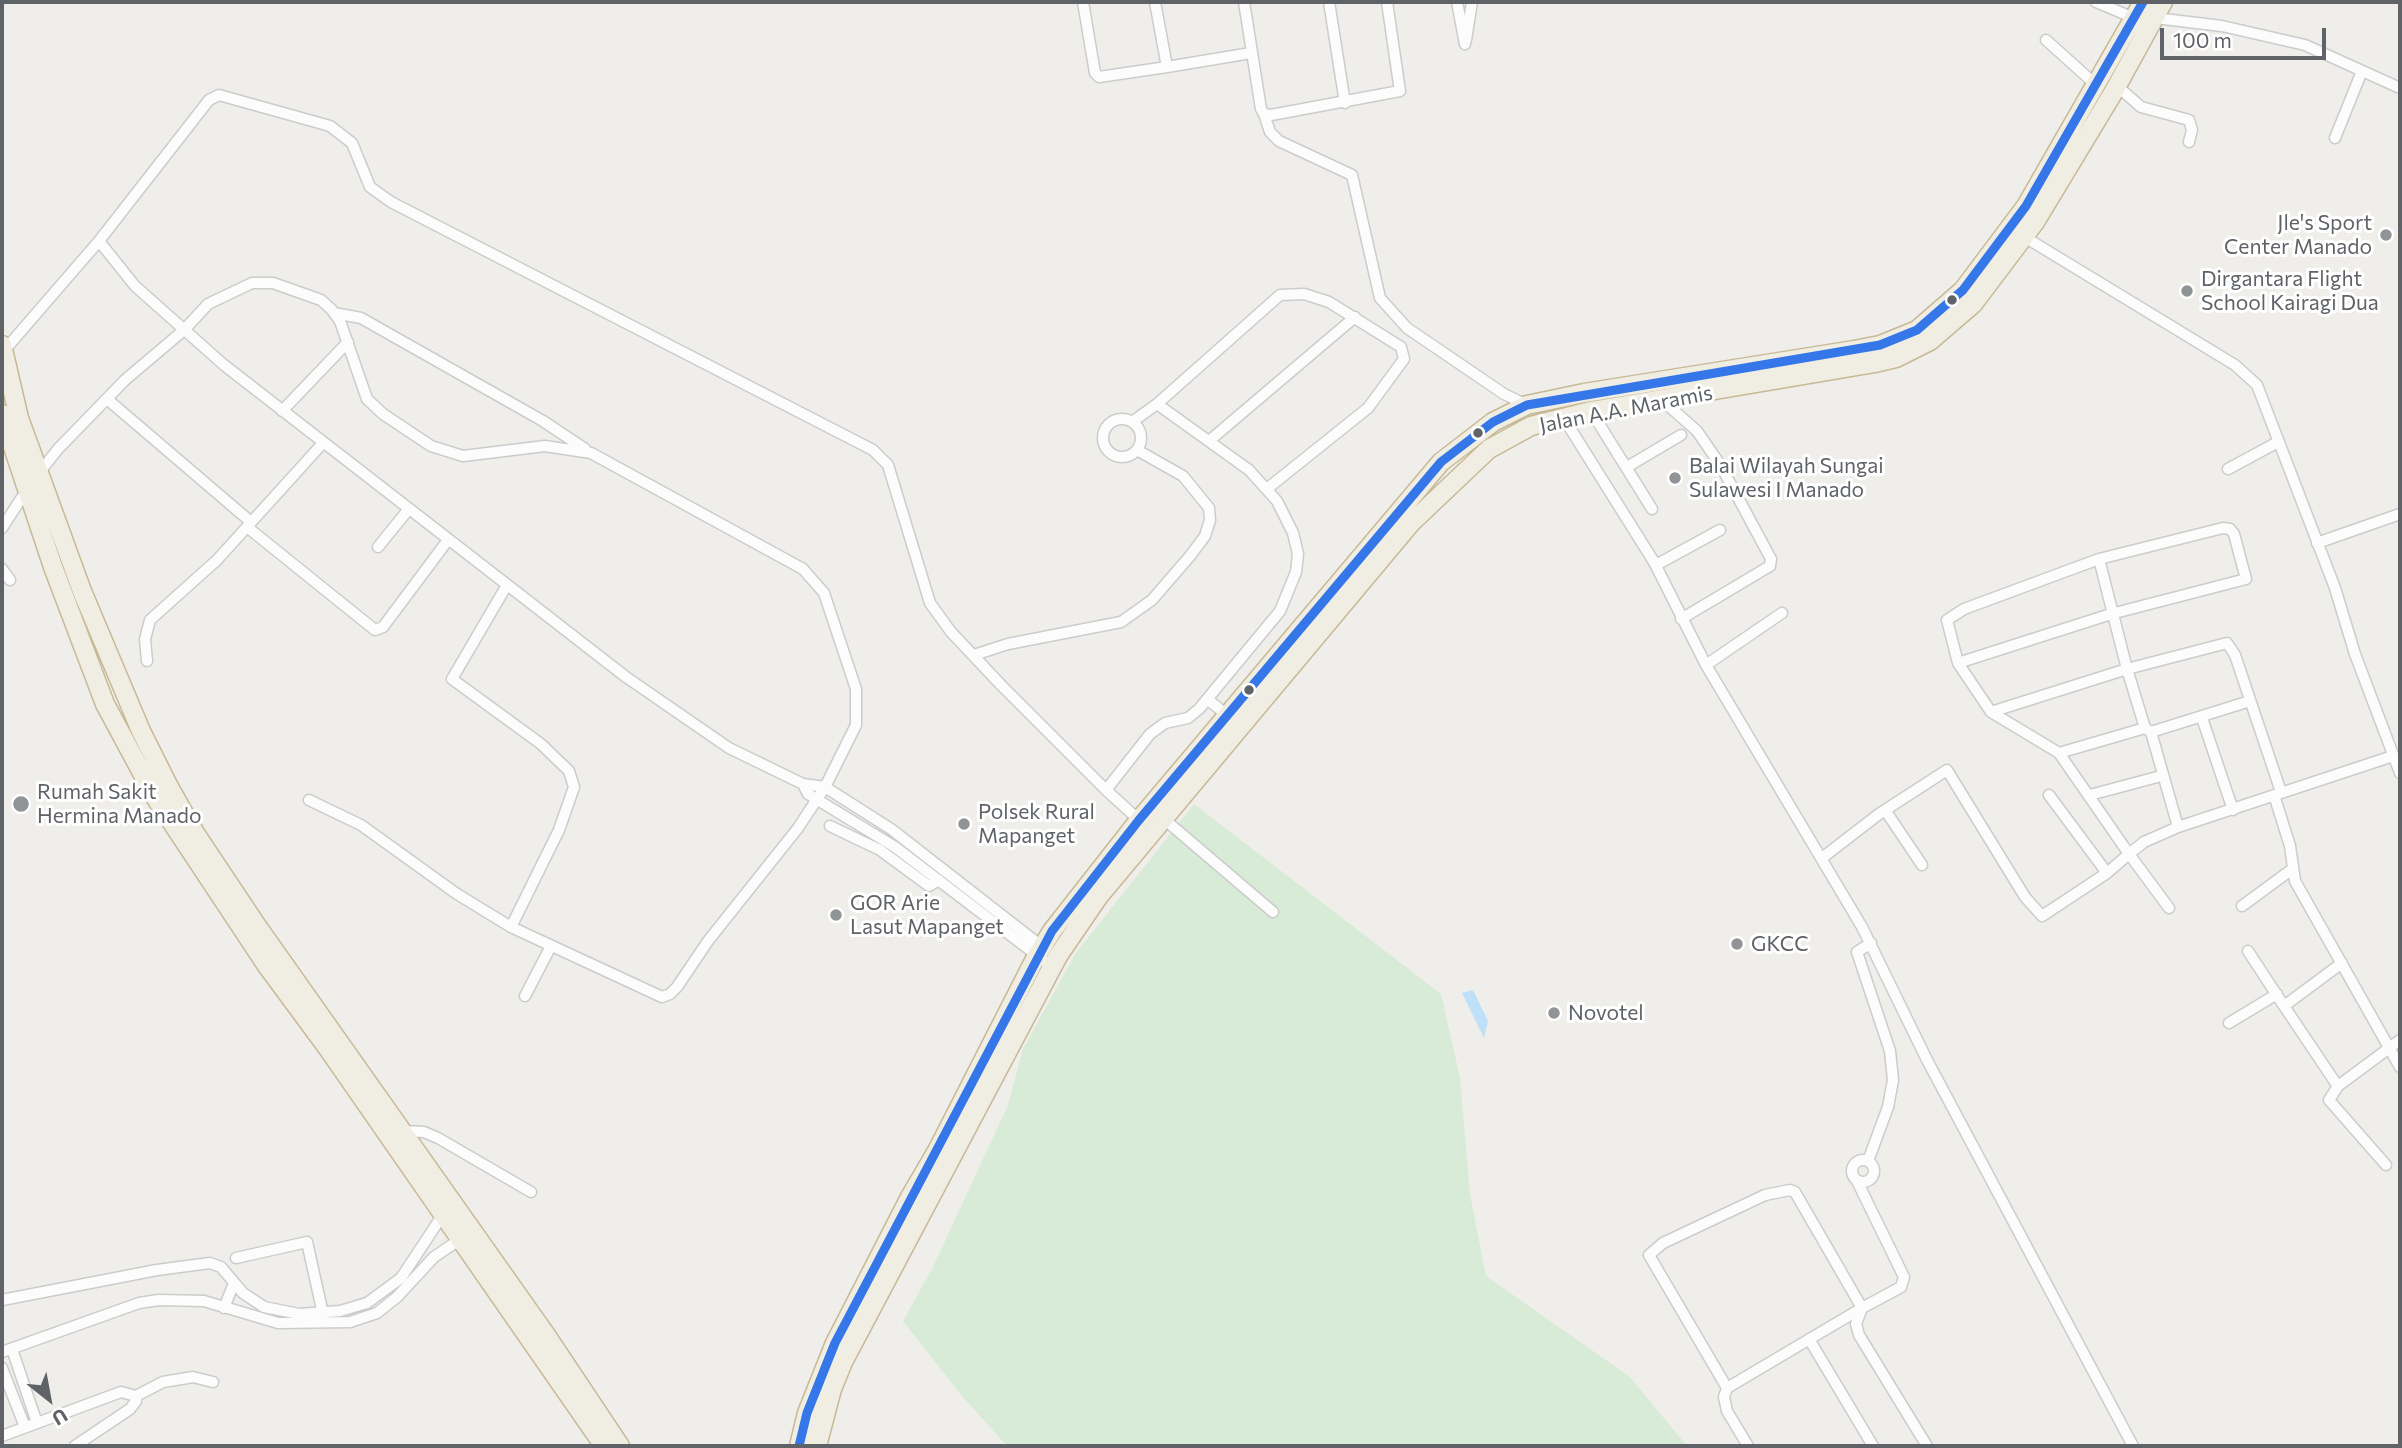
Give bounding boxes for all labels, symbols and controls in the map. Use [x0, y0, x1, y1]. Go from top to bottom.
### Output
scale bar [2164, 14, 2330, 58]
text: 100 m [2173, 27, 2232, 52]
place label: Jle's Sport Center Manado [2224, 210, 2372, 260]
marker: Jle's Sport Center Manado [2378, 227, 2394, 243]
place label: Dirgantara Flight School Kairagi Dua [2201, 266, 2379, 316]
marker: Dirgantara Flight School Kairagi Dua [2179, 283, 2195, 299]
unlabelled marker [1945, 293, 1959, 307]
street label: Jalan A.A. Maramis [1537, 380, 1715, 438]
unlabelled marker [1471, 426, 1485, 440]
place label: Balai Wilayah Sungai Sulawesi I Manado [1689, 453, 1884, 503]
marker: Balai Wilayah Sungai Sulawesi I Manado [1667, 470, 1683, 486]
unlabelled marker [1242, 683, 1256, 697]
place label: Rumah Sakit Hermina Manado [37, 779, 202, 829]
marker: Rumah Sakit Hermina Manado [11, 794, 31, 814]
place label: Polsek Rural Mapanget [978, 799, 1095, 849]
marker: Polsek Rural Mapanget [956, 816, 972, 832]
place label: GOR Arie Lasut Mapanget [850, 890, 1004, 940]
marker: GOR Arie Lasut Mapanget [828, 907, 844, 923]
place label: GKCC [1751, 931, 1809, 957]
marker: GKCC [1729, 936, 1745, 952]
place label: Novotel [1568, 1000, 1644, 1026]
marker: Novotel [1546, 1005, 1562, 1021]
north arrow [14, 1364, 84, 1434]
text: U [48, 1404, 72, 1431]

